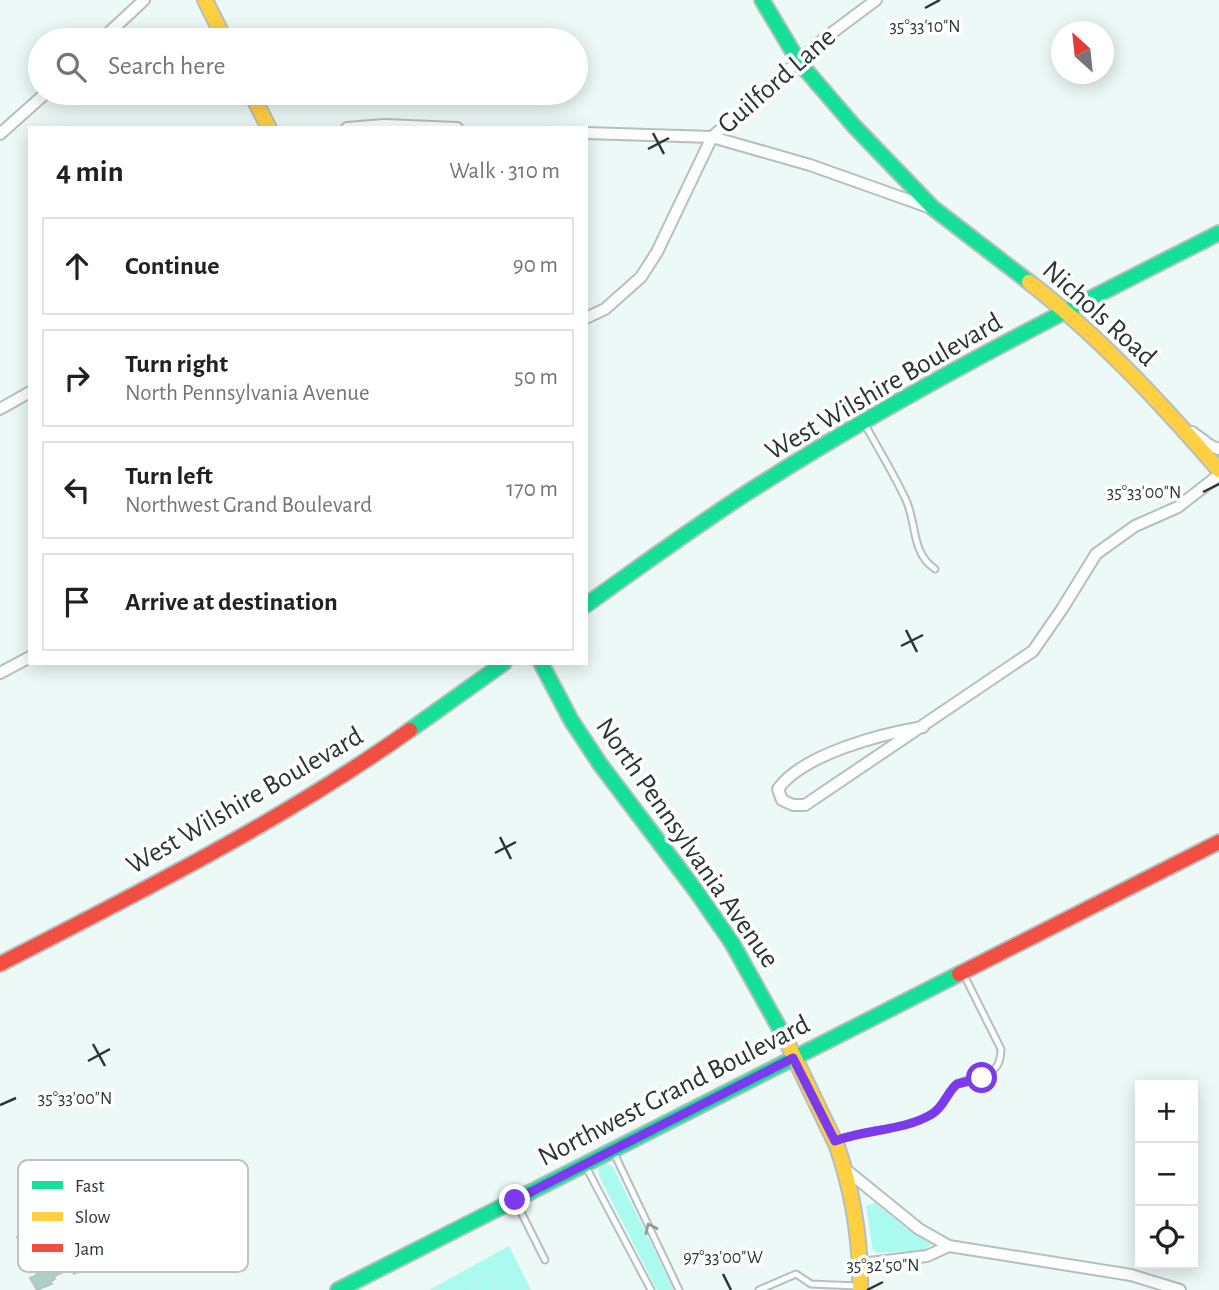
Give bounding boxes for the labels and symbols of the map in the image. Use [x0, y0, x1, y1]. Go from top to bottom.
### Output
text: 35°33'10"N [889, 18, 961, 36]
north arrow [1051, 21, 1114, 84]
street label: Guilford Lane [713, 23, 841, 139]
street label: Nichols Road [1037, 256, 1161, 372]
street label: West Wilshire Boulevard [761, 308, 1007, 466]
text: 35°33'00"N [1107, 484, 1181, 502]
street label: North Pennsylvania Avenue [590, 713, 784, 973]
street label: West Wilshire Boulevard [122, 722, 368, 880]
street label: Northwest Grand Boulevard [534, 1010, 814, 1172]
route start [966, 1062, 997, 1093]
text: 35°33'00"N [38, 1090, 112, 1108]
legend [18, 1160, 248, 1272]
text: Fast [75, 1177, 105, 1196]
route end [499, 1184, 530, 1215]
text: Slow [75, 1208, 111, 1227]
one-way arrow [644, 1223, 658, 1236]
text: Jam [75, 1240, 104, 1259]
text: 97°33'00"W [683, 1249, 763, 1267]
text: 35°32'50"N [846, 1257, 920, 1275]

